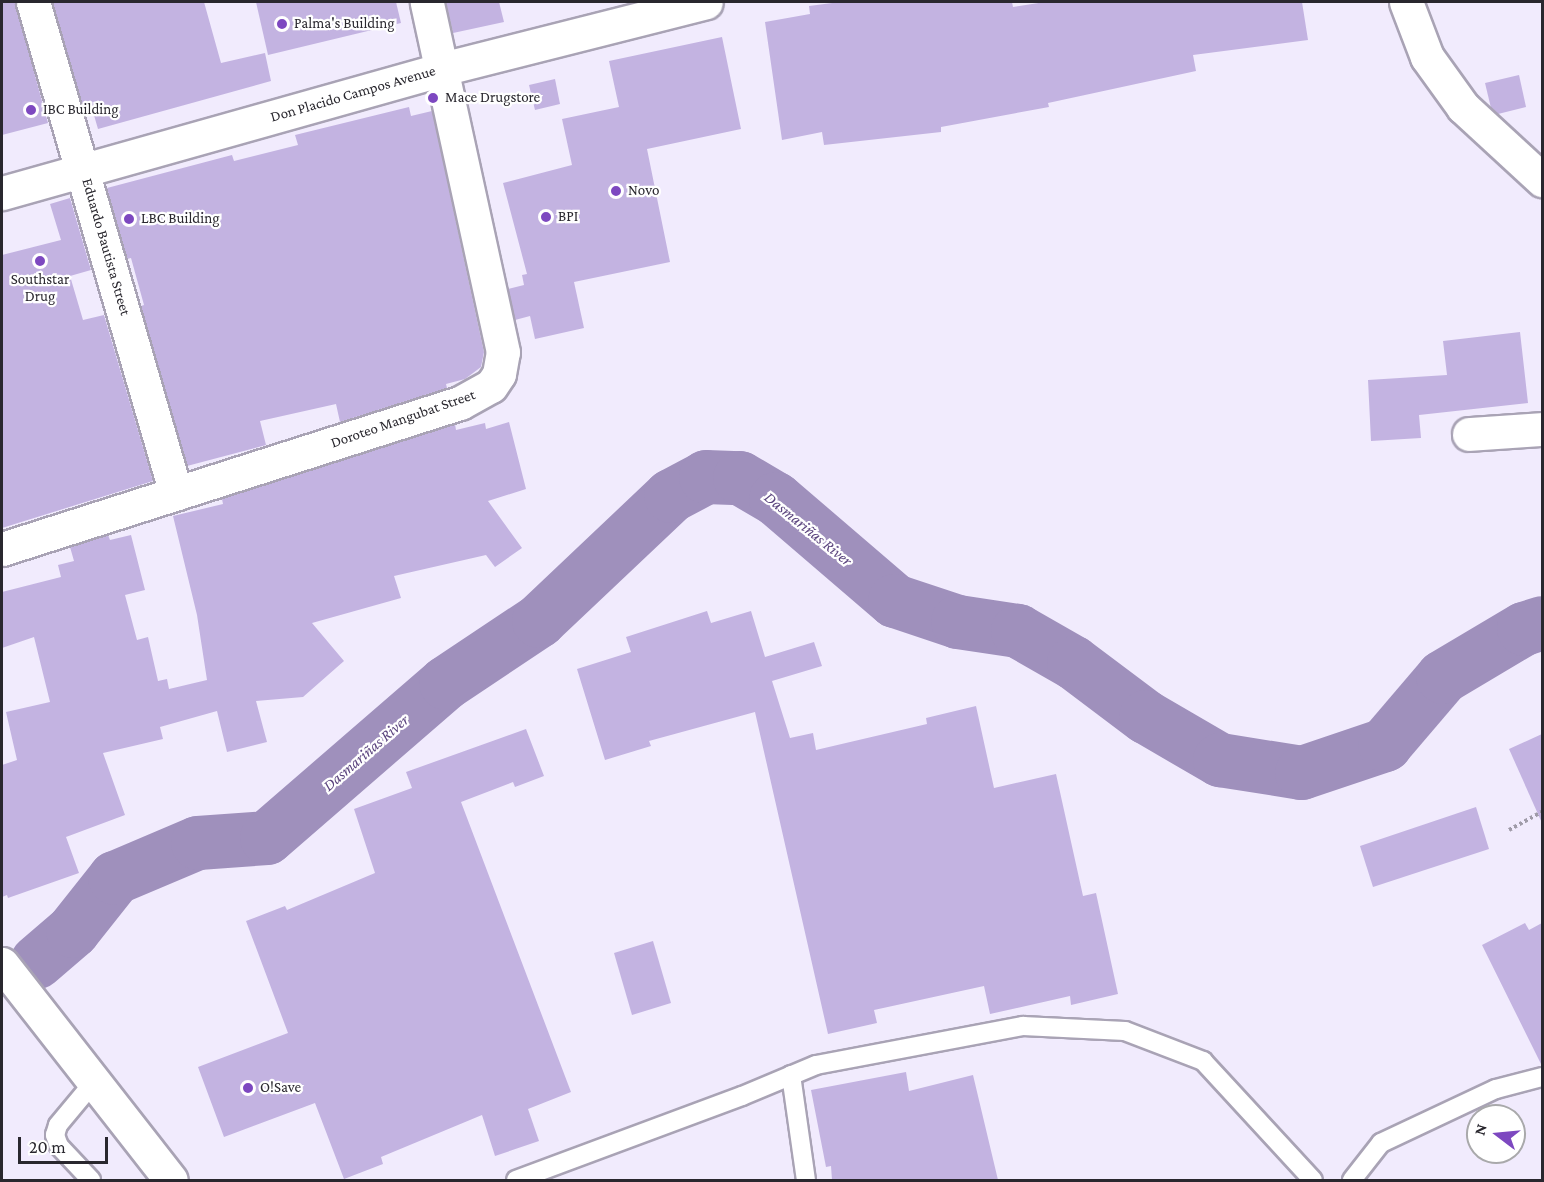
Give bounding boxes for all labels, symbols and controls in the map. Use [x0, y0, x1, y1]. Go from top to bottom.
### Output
place label: Palma's Building [294, 15, 394, 33]
marker: Palma's Building [275, 17, 289, 31]
street label: Don Placido Campos Avenue [268, 62, 438, 126]
place label: Mace Drugstore [445, 89, 540, 107]
marker: Mace Drugstore [426, 91, 440, 105]
place label: IBC Building [43, 101, 119, 119]
marker: IBC Building [24, 103, 38, 117]
street label: Eduardo Bautista Street [78, 176, 134, 318]
place label: Novo [628, 182, 659, 200]
marker: Novo [609, 184, 623, 198]
place label: BPI [558, 208, 578, 226]
place label: LBC Building [141, 210, 220, 228]
marker: BPI [539, 210, 553, 224]
marker: LBC Building [122, 212, 136, 226]
marker: Southstar Drug [33, 254, 47, 268]
place label: Southstar Drug [11, 270, 69, 305]
street label: Doroteo Mangubat Street [328, 386, 478, 452]
water label: Dasmariñas River [760, 488, 856, 570]
water label: Dasmariñas River [319, 711, 413, 795]
place label: O!Save [260, 1079, 301, 1097]
marker: O!Save [241, 1081, 255, 1095]
north arrow [1466, 1104, 1526, 1164]
text: N [1470, 1122, 1490, 1137]
scale bar [21, 1125, 111, 1163]
text: 20 m [29, 1137, 66, 1157]

